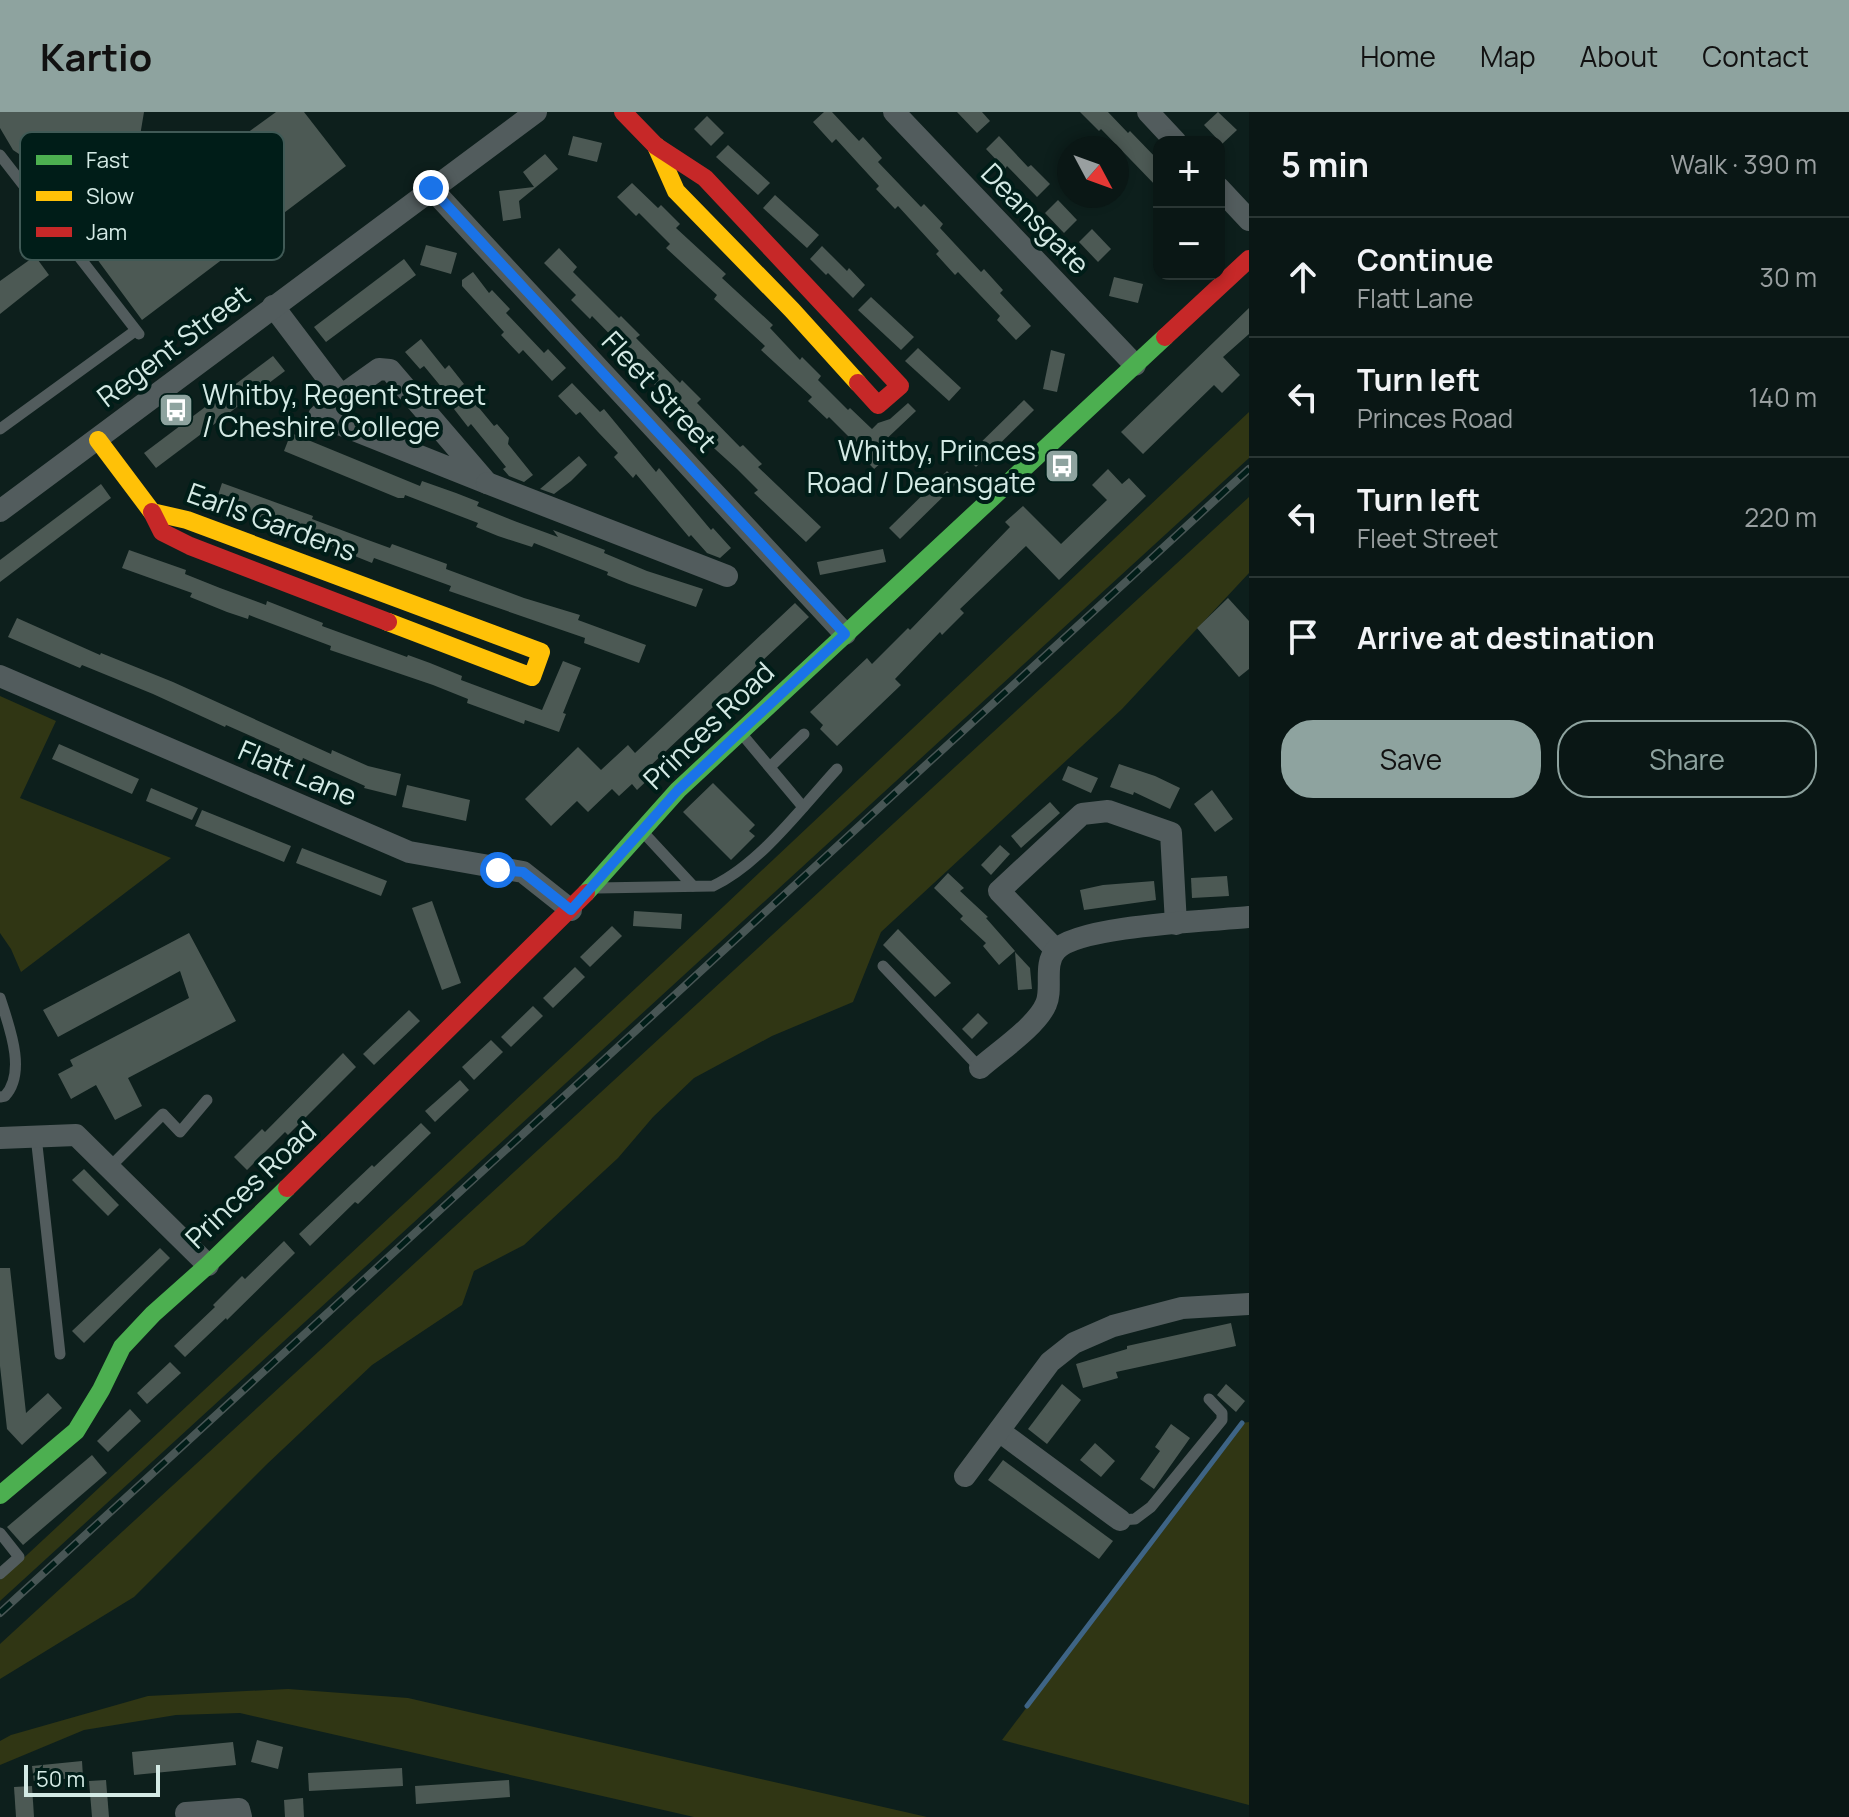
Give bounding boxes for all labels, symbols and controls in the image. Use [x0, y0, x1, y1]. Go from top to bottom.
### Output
text: Kartio [40, 30, 152, 82]
text: Home [1360, 37, 1436, 75]
text: Map [1480, 37, 1536, 75]
text: About [1580, 37, 1658, 75]
text: Contact [1702, 37, 1809, 75]
legend [20, 132, 284, 260]
north arrow [1057, 136, 1129, 208]
map controls [1153, 136, 1225, 280]
button: + [1153, 136, 1225, 208]
text: 5 min [1281, 141, 1369, 187]
text: Fast [86, 145, 129, 175]
text: Walk · 390 m [1671, 146, 1817, 182]
street label: Deansgate [973, 154, 1099, 282]
route end [413, 170, 449, 206]
text: Slow [86, 181, 134, 211]
button: − [1153, 208, 1225, 280]
text: Jam [86, 217, 127, 247]
text: Continue [1357, 239, 1493, 280]
icon: ahead [1281, 255, 1325, 299]
text: 30 m [1760, 259, 1817, 295]
street label: Regent Street [89, 275, 257, 415]
text: Flatt Lane [1357, 280, 1473, 316]
street label: Fleet Street [594, 322, 726, 460]
text: Turn left [1357, 359, 1480, 400]
place label: Whitby, Regent Street / Cheshire College [202, 375, 486, 445]
icon: left [1281, 375, 1325, 419]
text: 140 m [1748, 379, 1817, 415]
bus stop icon: Whitby, Regent Street / Cheshire College [157, 391, 195, 429]
text: Princes Road [1357, 400, 1513, 436]
place label: Whitby, Princes Road / Deansgate [807, 431, 1036, 501]
bus stop icon: Whitby, Princes Road / Deansgate [1043, 447, 1081, 485]
street label: Earls Gardens [182, 473, 362, 569]
text: Turn left [1357, 479, 1480, 520]
icon: left [1281, 495, 1325, 539]
text: 220 m [1744, 499, 1817, 535]
text: Fleet Street [1357, 520, 1499, 556]
icon: arrive [1281, 615, 1325, 659]
text: Arrive at destination [1357, 617, 1655, 658]
street label: Princes Road [634, 653, 782, 797]
button: Save [1281, 720, 1541, 798]
button: Share [1557, 720, 1817, 798]
street label: Flatt Lane [233, 730, 363, 814]
route start [480, 852, 516, 888]
street label: Princes Road [176, 1112, 324, 1256]
scale bar [24, 1761, 160, 1797]
text: 50 m [36, 1764, 85, 1794]

